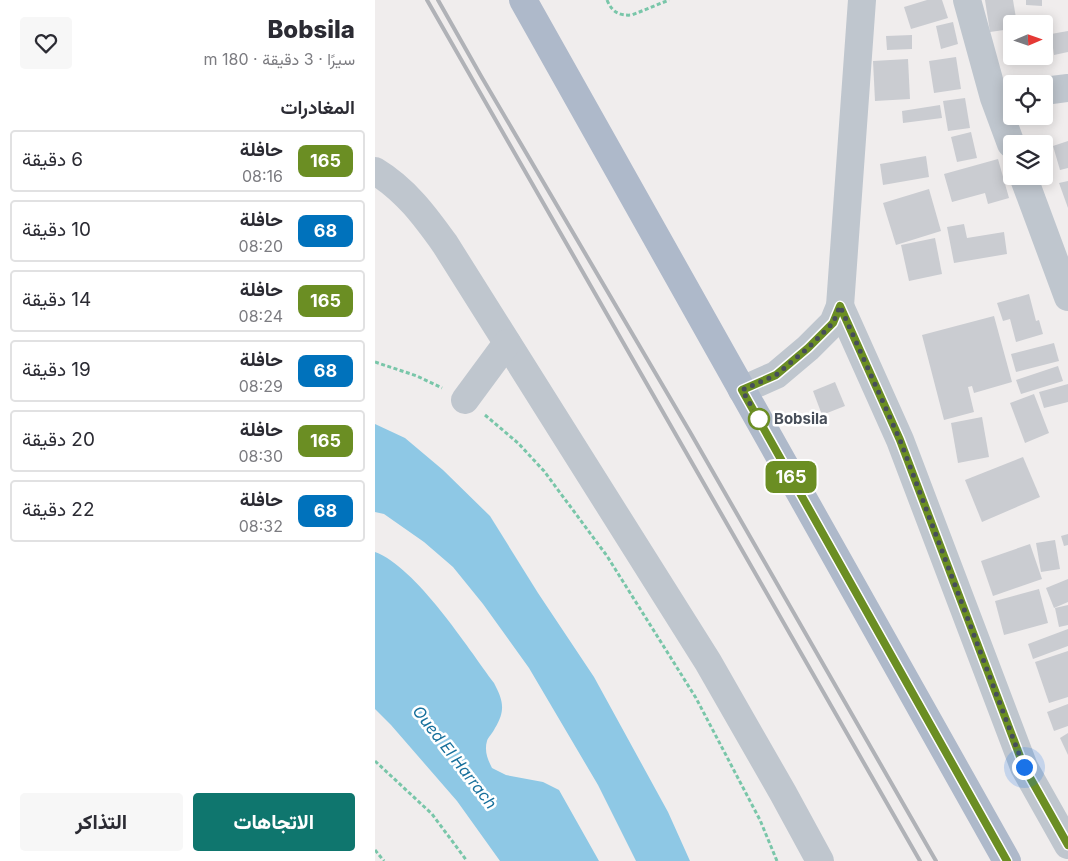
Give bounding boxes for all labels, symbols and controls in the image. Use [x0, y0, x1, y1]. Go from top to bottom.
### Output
text: Bobsila [267, 15, 355, 44]
north arrow [1003, 15, 1053, 65]
map controls [1003, 15, 1053, 185]
button: heart [20, 17, 72, 69]
text: سيرًا · 3 دقيقة · 180 m [204, 49, 355, 69]
button: locate [1003, 75, 1053, 125]
text: المغادرات [280, 96, 355, 119]
button: layers [1003, 135, 1053, 185]
text: حافلة [240, 138, 283, 161]
text: 6 دقيقة [22, 148, 83, 171]
text: 165 [310, 150, 341, 171]
text: 08:16 [242, 166, 283, 186]
text: حافلة [240, 208, 283, 231]
text: 10 دقيقة [22, 218, 91, 241]
text: 68 [314, 220, 337, 241]
text: 08:20 [239, 236, 283, 256]
text: حافلة [240, 278, 283, 301]
text: 14 دقيقة [22, 288, 91, 311]
text: 165 [310, 290, 341, 311]
text: 08:24 [239, 306, 283, 326]
text: حافلة [240, 348, 283, 371]
text: 19 دقيقة [22, 358, 91, 381]
text: 68 [314, 360, 337, 381]
text: 08:29 [239, 376, 283, 396]
marker: Bobsila [748, 408, 770, 430]
place label: Bobsila [774, 409, 828, 428]
text: حافلة [240, 418, 283, 441]
text: 20 دقيقة [22, 428, 95, 451]
text: 165 [310, 430, 341, 451]
text: 08:30 [238, 446, 283, 466]
line badge: 165 [762, 461, 820, 493]
text: 165 [776, 466, 806, 487]
text: حافلة [240, 488, 283, 511]
text: 22 دقيقة [22, 498, 95, 521]
text: 68 [314, 500, 337, 521]
text: 08:32 [239, 516, 283, 536]
water label: Oued El Harrach [409, 701, 501, 813]
your location [1012, 755, 1037, 780]
button: التذاكر [20, 793, 183, 851]
button: الاتجاهات [193, 793, 355, 851]

